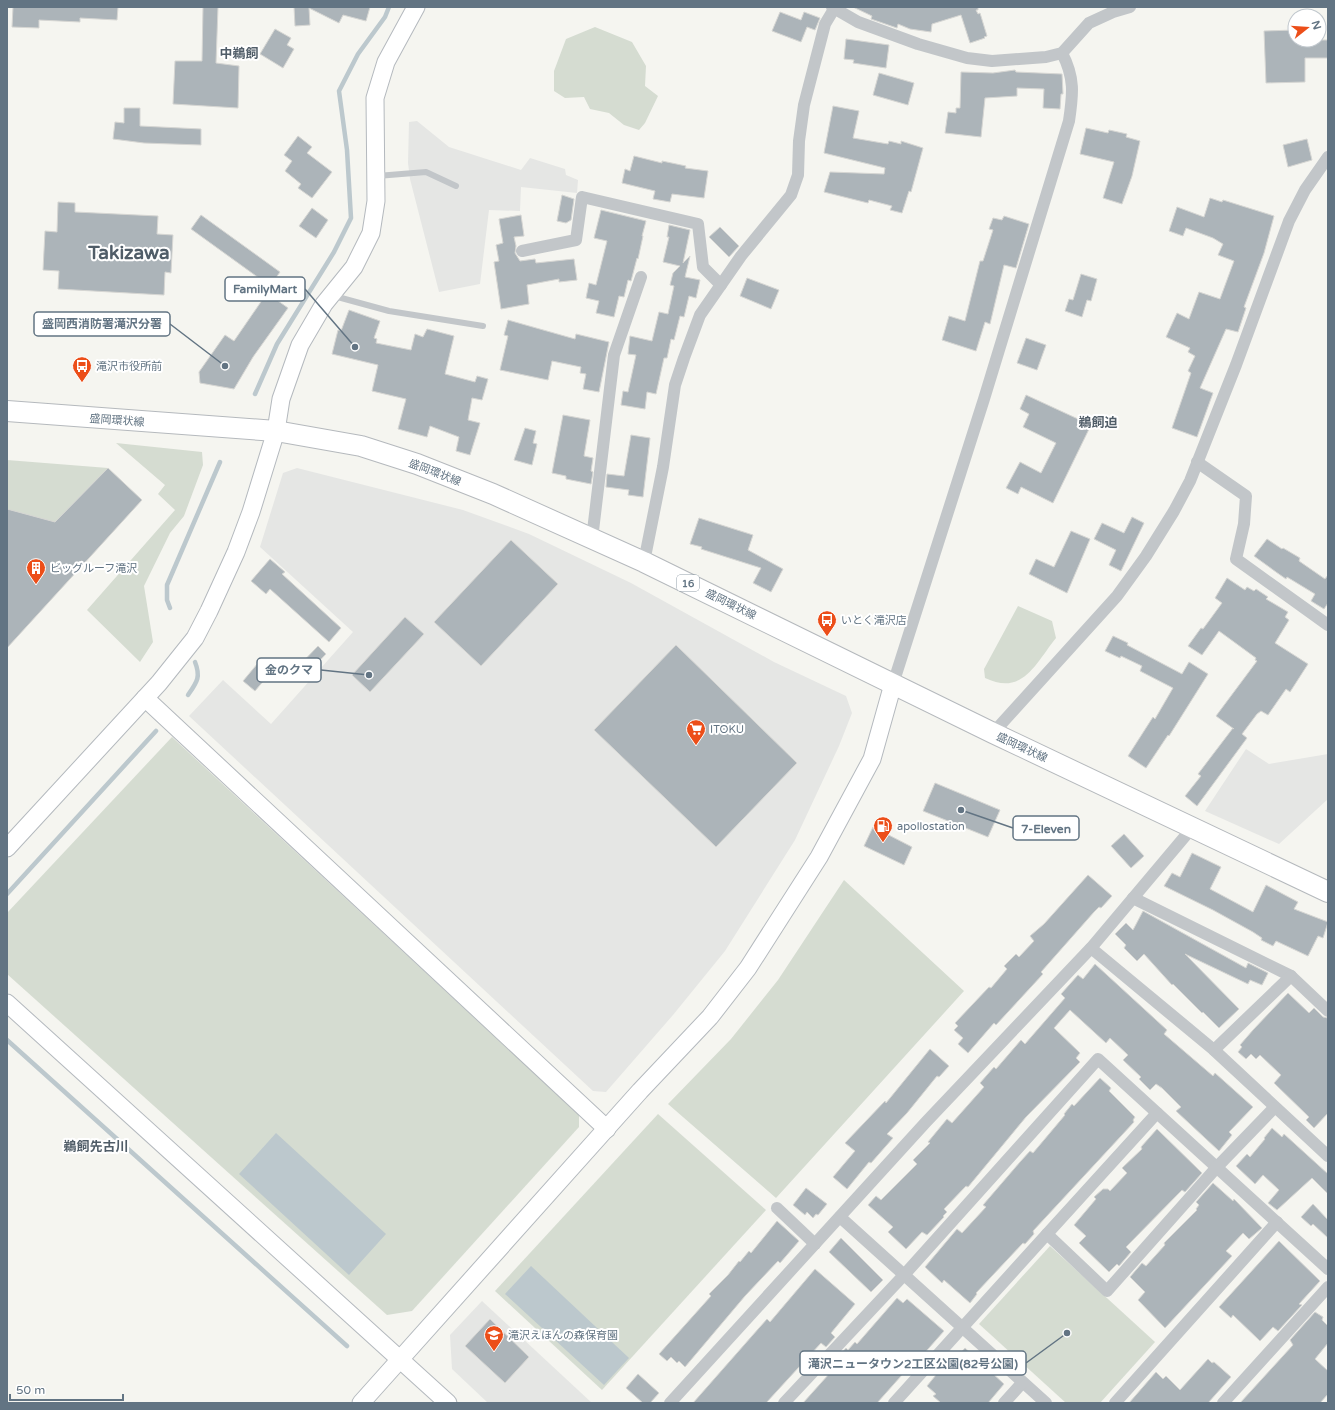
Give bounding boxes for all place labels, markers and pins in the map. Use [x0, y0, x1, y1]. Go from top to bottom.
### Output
callout: FamilyMart [225, 277, 305, 301]
callout: 盛岡西消防署滝沢分署 [34, 312, 170, 336]
bus stop icon: 滝沢市役所前 [71, 355, 93, 383]
place label: 滝沢市役所前 [96, 360, 162, 373]
building icon: ビッグルーフ滝沢 [25, 557, 47, 585]
place label: ビッグルーフ滝沢 [50, 562, 137, 575]
bus stop icon: いとく滝沢店 [816, 609, 838, 637]
place label: いとく滝沢店 [841, 614, 907, 627]
callout: 金のクマ [257, 658, 321, 682]
supermarket icon: ITOKU [685, 718, 707, 746]
place label: ITOKU [710, 723, 744, 736]
fuel station icon: apollostation [872, 815, 894, 843]
callout: 7-Eleven [1013, 816, 1079, 840]
place label: apollostation [897, 820, 965, 833]
school or university icon: 滝沢えほんの森保育園 [483, 1324, 505, 1352]
place label: 滝沢えほんの森保育園 [508, 1329, 618, 1342]
callout: 滝沢ニュータウン2工区公園(82号公園) [800, 1351, 1026, 1375]

